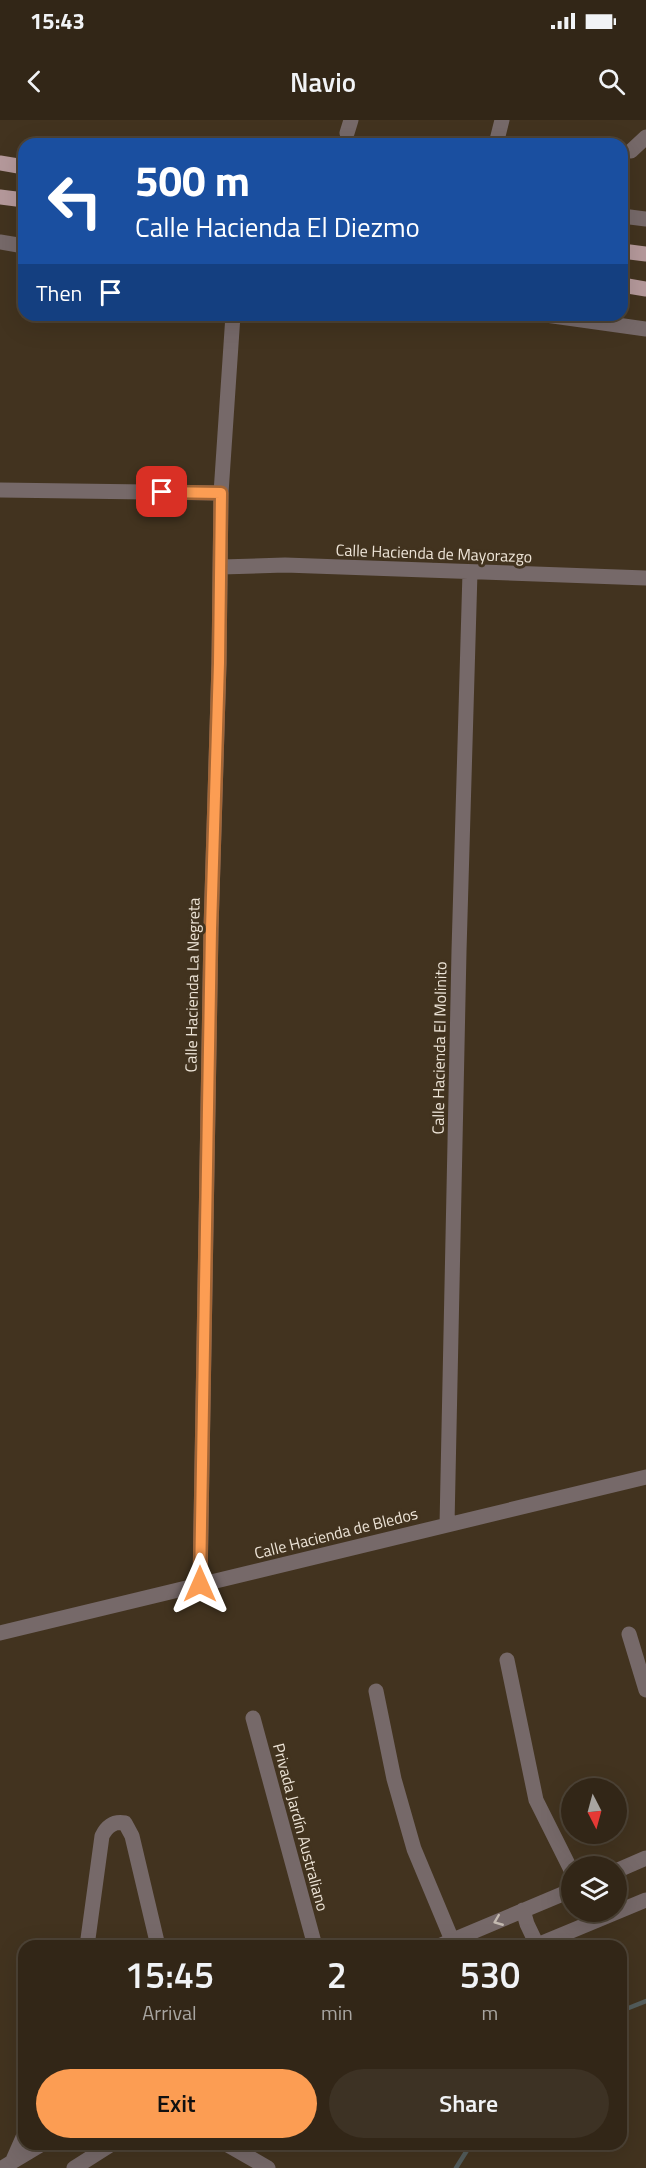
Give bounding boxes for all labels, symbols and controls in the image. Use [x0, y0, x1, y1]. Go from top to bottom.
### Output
text: 15:43 [30, 4, 85, 38]
text: Navio [290, 61, 356, 102]
icon: back [18, 65, 51, 98]
icon: search [595, 65, 628, 98]
text: 500 m [135, 148, 250, 212]
icon: left [36, 162, 114, 240]
text: Calle Hacienda El Diezmo [135, 206, 420, 247]
text: Then [36, 276, 82, 310]
icon: arrive [94, 276, 127, 309]
pin [136, 466, 187, 517]
icon: arrive [145, 475, 178, 508]
street label: Calle Hacienda de Mayorazgo [335, 538, 533, 568]
street label: Calle Hacienda La Negreta [178, 897, 206, 1073]
street label: Calle Hacienda El Molinito [425, 961, 453, 1135]
street label: Calle Hacienda de Bledos [252, 1501, 420, 1565]
position arrow [168, 1552, 232, 1616]
street label: Privada Jardín Australiano [267, 1740, 335, 1914]
north arrow [561, 1778, 627, 1844]
map controls [561, 1778, 627, 1922]
button: layers [561, 1856, 627, 1922]
one-way arrow [493, 1914, 504, 1926]
text: 15:45 [125, 1947, 214, 2002]
text: 2 [327, 1947, 347, 2002]
text: 530 [460, 1947, 520, 2002]
text: Arrival [142, 1997, 197, 2028]
text: min [321, 1997, 353, 2028]
text: m [482, 1997, 498, 2028]
button: Exit [36, 2069, 317, 2138]
button: Share [329, 2069, 609, 2138]

